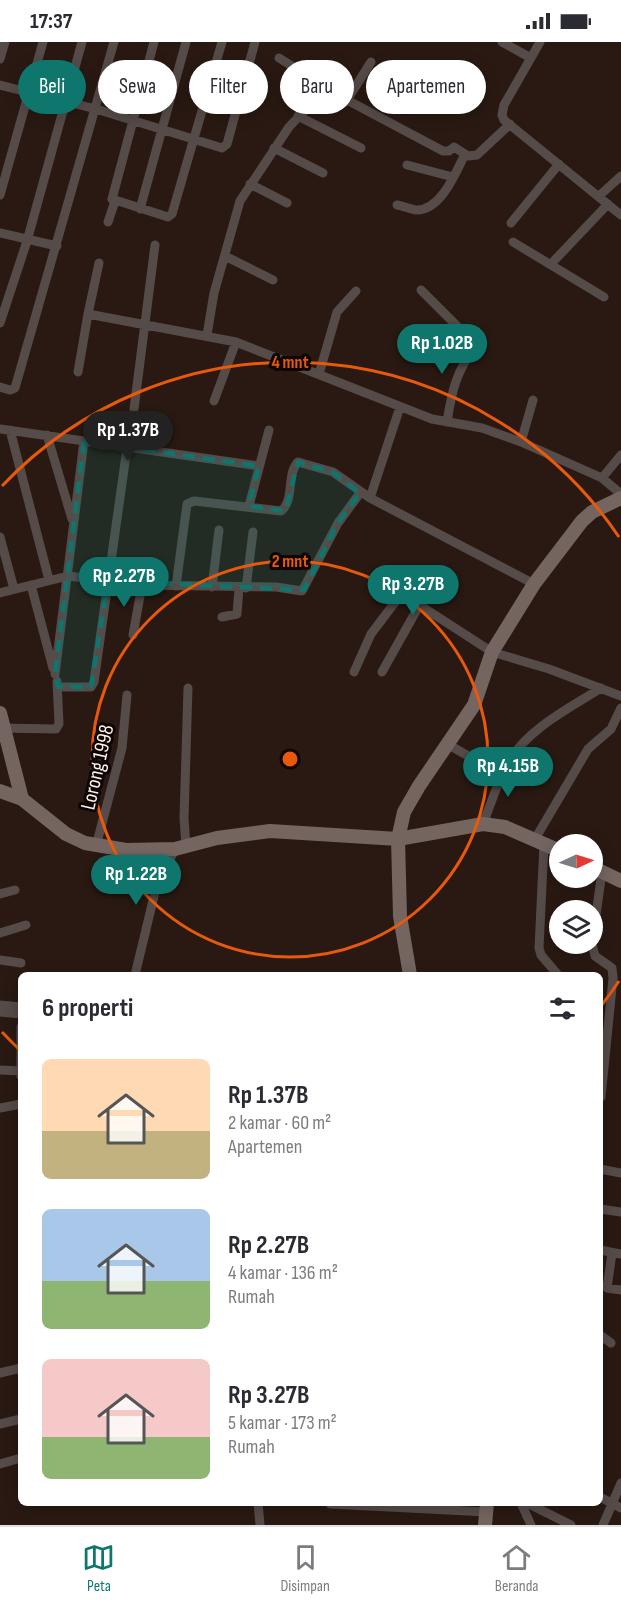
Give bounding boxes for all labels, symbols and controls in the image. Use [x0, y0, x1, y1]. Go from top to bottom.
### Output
text: 17:37 [30, 8, 72, 35]
chip: Beli [18, 60, 86, 114]
chip: Sewa [98, 60, 177, 114]
chip: Filter [189, 60, 268, 114]
chip: Baru [280, 60, 354, 114]
chip: Apartemen [366, 60, 486, 114]
pin: Rp 1.02B [380, 324, 504, 375]
text: Rp 1.02B [411, 331, 473, 355]
text: 4 mnt [271, 352, 309, 373]
pin: Rp 1.37B [66, 411, 190, 462]
text: Rp 1.37B [97, 418, 159, 442]
text: 2 mnt [272, 551, 308, 572]
pin: Rp 2.27B [62, 557, 186, 608]
text: Rp 2.27B [93, 564, 155, 588]
pin: Rp 3.27B [351, 565, 475, 616]
text: Rp 3.27B [382, 572, 444, 596]
street label: Lorong 1998 [76, 722, 119, 812]
pin: Rp 4.15B [446, 747, 570, 798]
centre of rings [280, 749, 300, 769]
text: Rp 4.15B [477, 754, 539, 778]
north arrow [549, 834, 603, 888]
map controls [549, 834, 603, 954]
pin: Rp 1.22B [74, 855, 198, 906]
text: Rp 1.22B [105, 862, 167, 886]
button: layers [549, 900, 603, 954]
icon: filters [546, 992, 579, 1025]
text: 6 properti [42, 993, 133, 1024]
text: Rp 1.37B [228, 1080, 308, 1111]
icon: home [90, 1083, 162, 1155]
text: 2 kamar · 60 m² [228, 1111, 331, 1135]
text: Apartemen [228, 1135, 302, 1159]
text: Rp 2.27B [228, 1230, 309, 1261]
icon: home [90, 1233, 162, 1305]
text: 4 kamar · 136 m² [228, 1261, 338, 1285]
text: Rumah [228, 1285, 275, 1309]
text: Rp 3.27B [228, 1380, 309, 1411]
icon: home [90, 1383, 162, 1455]
text: 5 kamar · 173 m² [228, 1411, 337, 1435]
text: Rumah [228, 1435, 275, 1459]
tab: Peta [82, 1541, 115, 1596]
tab: Disimpan [280, 1541, 330, 1596]
tab: Beranda [495, 1541, 539, 1596]

